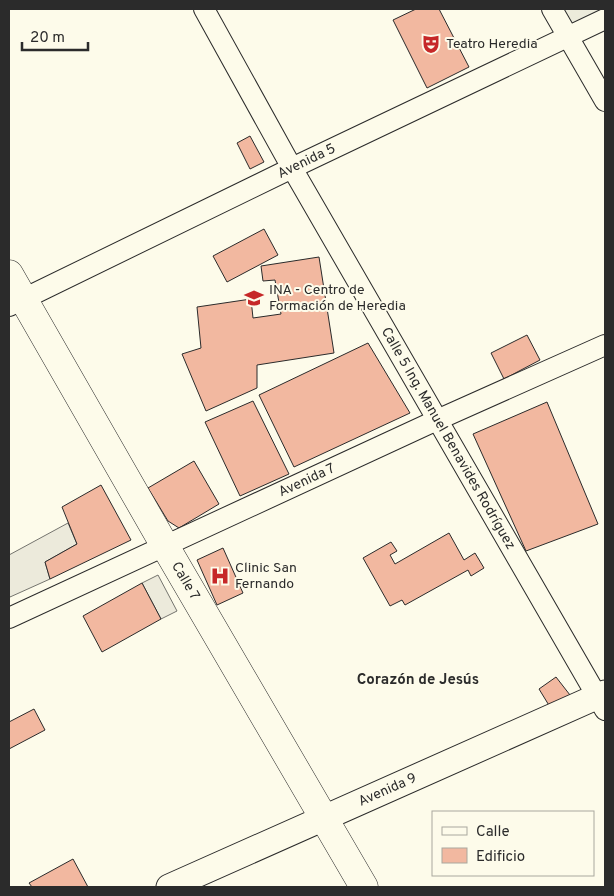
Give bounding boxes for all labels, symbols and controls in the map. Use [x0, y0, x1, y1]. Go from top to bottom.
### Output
scale bar [22, 20, 89, 52]
text: 20 m [30, 29, 65, 48]
theatre icon: Teatro Heredia [420, 33, 442, 55]
place label: Teatro Heredia [446, 36, 538, 53]
street label: Avenida 5 [275, 140, 338, 182]
place label: INA - Centro de Formación de Heredia [269, 282, 406, 315]
school or university icon: INA - Centro de Formación de Heredia [243, 287, 265, 309]
street label: Calle 5 Ing. Manuel Benavides Rodríguez [377, 324, 519, 553]
street label: Avenida 7 [276, 460, 338, 501]
street label: Calle 7 [168, 559, 203, 603]
place label: Clinic San Fernando [235, 560, 297, 593]
hospital icon: Clinic San Fernando [209, 565, 231, 587]
district label: Corazón de Jesús [357, 671, 479, 690]
street label: Avenida 9 [356, 769, 419, 810]
legend [432, 811, 594, 876]
text: Calle [476, 823, 510, 842]
text: Edificio [476, 848, 525, 867]

